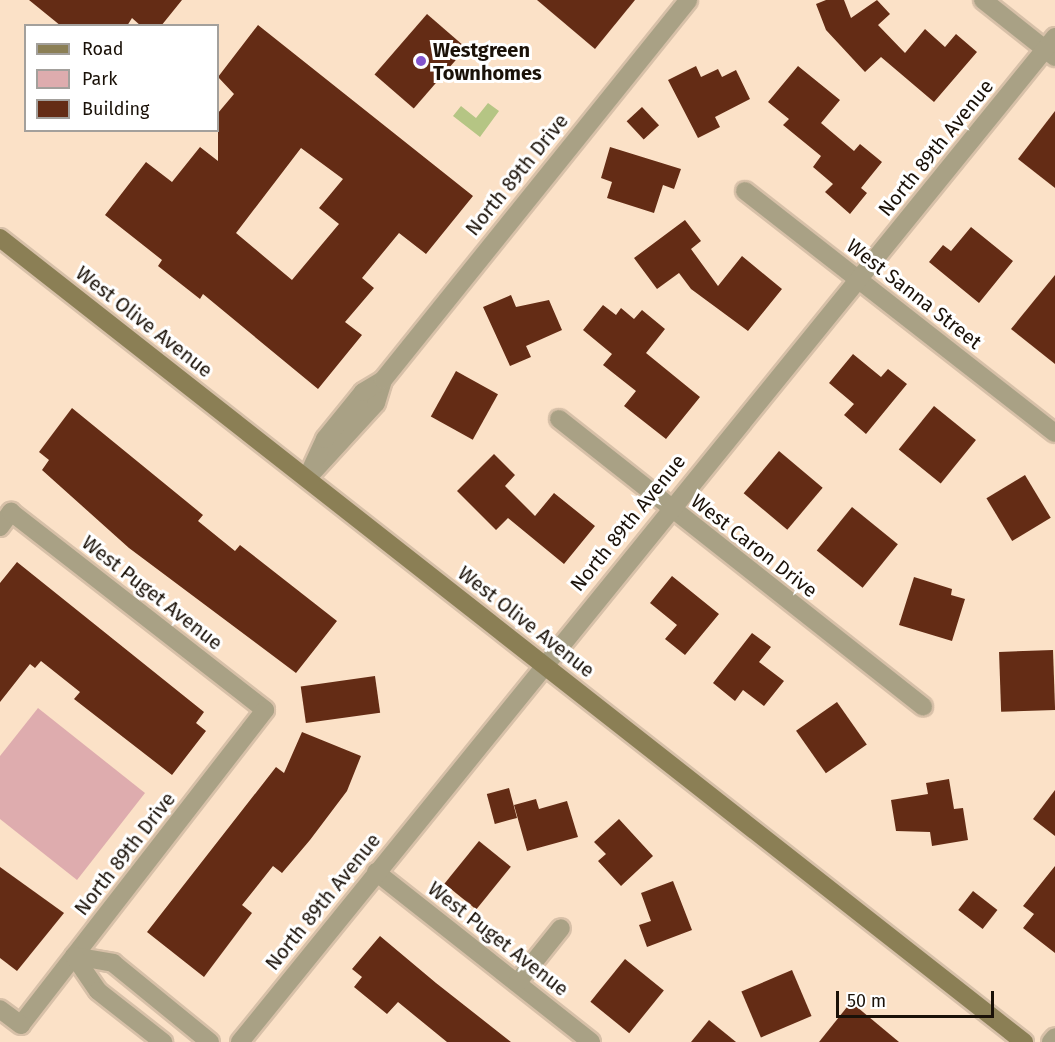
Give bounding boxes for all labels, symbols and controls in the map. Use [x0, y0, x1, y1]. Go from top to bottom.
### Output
legend [24, 24, 219, 132]
text: Road [82, 38, 124, 60]
place label: Westgreen Townhomes [433, 38, 542, 85]
marker: Westgreen Townhomes [414, 54, 428, 68]
text: Park [82, 68, 117, 90]
street label: North 89th Avenue [873, 75, 999, 221]
text: Building [82, 98, 149, 120]
street label: North 89th Drive [461, 109, 573, 241]
street label: West Sanna Street [842, 234, 986, 354]
street label: West Olive Avenue [71, 261, 217, 383]
street label: North 89th Avenue [565, 450, 691, 596]
street label: West Caron Drive [686, 489, 822, 603]
street label: West Puget Avenue [77, 531, 227, 655]
street label: West Olive Avenue [453, 561, 599, 683]
street label: North 89th Drive [69, 788, 181, 920]
street label: North 89th Avenue [260, 829, 386, 975]
street label: West Puget Avenue [423, 877, 573, 1001]
scale bar [839, 979, 996, 1017]
text: 50 m [847, 990, 886, 1012]

